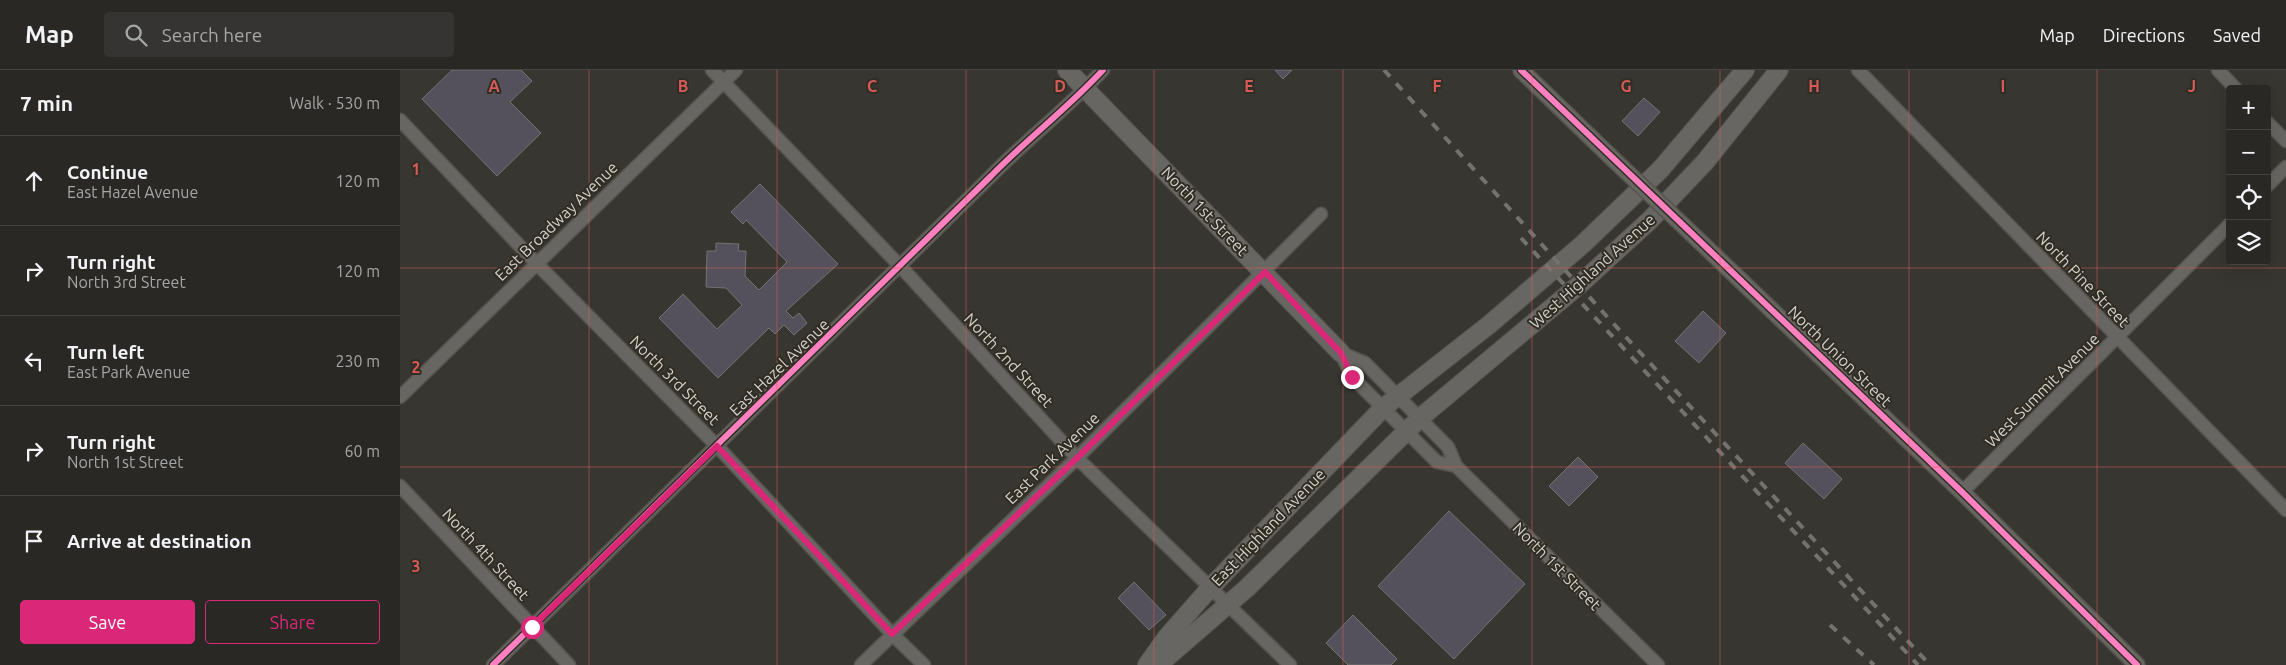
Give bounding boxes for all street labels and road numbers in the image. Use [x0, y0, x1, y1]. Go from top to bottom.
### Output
street label: East Broadway Avenue [491, 158, 621, 284]
street label: North 1st Street [1158, 163, 1252, 260]
street label: West Highland Avenue [1526, 210, 1658, 332]
street label: North Pine Street [2033, 228, 2134, 331]
street label: North Union Street [1785, 302, 1896, 410]
street label: North 2nd Street [961, 309, 1058, 411]
street label: East Hazel Avenue [726, 315, 832, 419]
street label: West Summit Avenue [1981, 329, 2103, 451]
street label: North 3rd Street [627, 332, 724, 429]
street label: East Park Avenue [1001, 409, 1103, 507]
street label: East Highland Avenue [1207, 465, 1329, 589]
street label: North 4th Street [439, 504, 534, 604]
street label: North 1st Street [1509, 518, 1605, 614]

